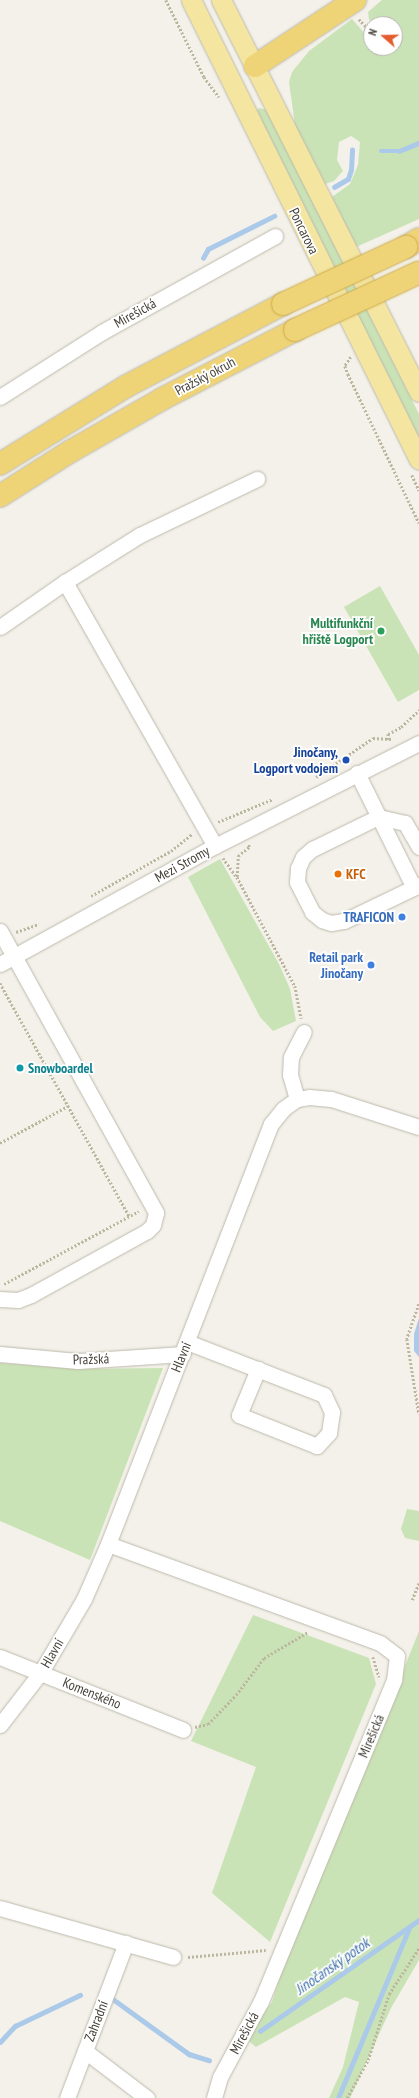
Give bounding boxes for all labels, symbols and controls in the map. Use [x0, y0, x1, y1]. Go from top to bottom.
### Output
north arrow [363, 16, 403, 56]
text: N [365, 27, 380, 37]
street label: Poncarova [286, 205, 322, 257]
street label: Mirešická [111, 295, 159, 331]
street label: Pražský okruh [172, 353, 238, 399]
place label: Multifunkční hřiště Logport [303, 615, 373, 648]
marker: Multifunkční hřiště Logport [376, 626, 386, 636]
place label: Jinočany, Logport vodojem [253, 744, 338, 776]
marker: Jinočany, Logport vodojem [341, 755, 351, 765]
street label: Mezi Stromy [152, 842, 212, 886]
place label: KFC [346, 866, 366, 882]
marker: KFC [333, 869, 343, 879]
place label: TRAFICON [343, 909, 394, 925]
marker: TRAFICON [397, 912, 407, 922]
place label: Retail park Jinočany [309, 949, 363, 982]
marker: Retail park Jinočany [366, 960, 376, 970]
place label: Snowboardel [28, 1060, 93, 1076]
marker: Snowboardel [15, 1063, 25, 1073]
street label: Hlavní [167, 1339, 195, 1375]
street label: Pražská [73, 1350, 109, 1368]
street label: Hlavní [37, 1635, 67, 1671]
street label: Komenského [60, 1674, 124, 1712]
street label: Mirešická [354, 1712, 388, 1760]
water label: Jinočanský potok [291, 1934, 373, 1998]
street label: Zahradní [81, 1998, 111, 2044]
street label: Mirešická [226, 2009, 262, 2057]

